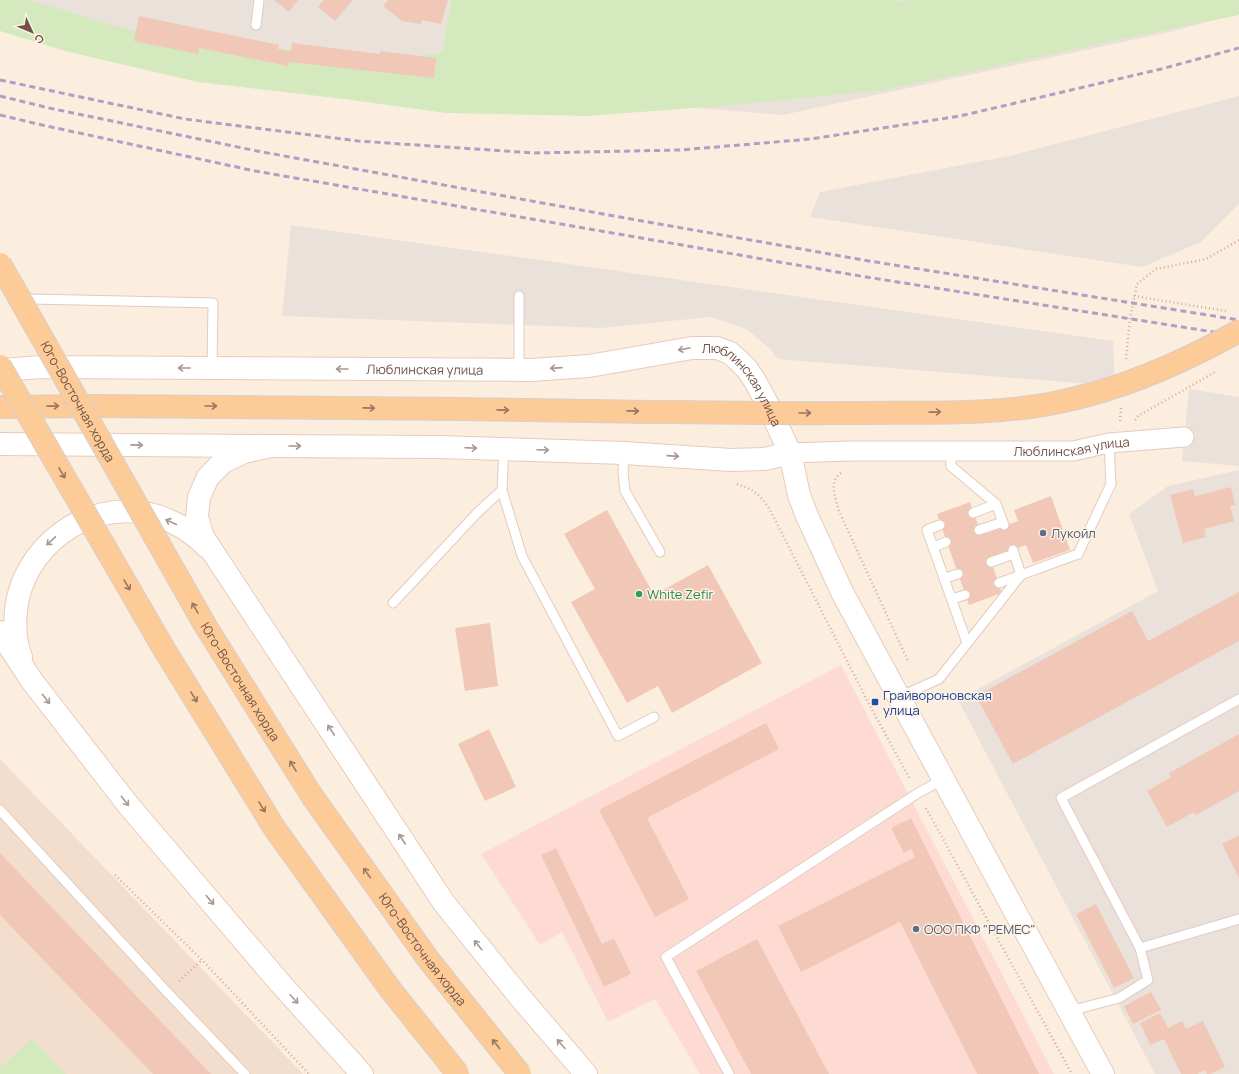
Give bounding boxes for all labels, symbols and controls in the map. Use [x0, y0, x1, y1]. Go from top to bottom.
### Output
north arrow [12, 12, 52, 52]
text: С [31, 31, 48, 47]
street label: Юго-Восточная хорда [36, 337, 120, 465]
street label: Люблинская улица [702, 339, 786, 429]
one-way arrow [678, 345, 691, 353]
street label: Люблинская улица [366, 360, 483, 379]
one-way arrow [178, 364, 191, 372]
one-way arrow [336, 365, 349, 373]
one-way arrow [549, 365, 562, 372]
one-way arrow [46, 402, 59, 410]
one-way arrow [204, 402, 217, 410]
one-way arrow [362, 404, 375, 412]
one-way arrow [496, 406, 509, 414]
one-way arrow [626, 408, 639, 415]
one-way arrow [928, 408, 941, 416]
one-way arrow [798, 409, 811, 417]
street label: Люблинская улица [1013, 432, 1130, 460]
one-way arrow [130, 441, 143, 449]
one-way arrow [288, 442, 301, 450]
one-way arrow [464, 444, 477, 451]
one-way arrow [536, 446, 549, 454]
one-way arrow [666, 452, 679, 460]
one-way arrow [58, 467, 66, 479]
one-way arrow [166, 518, 178, 525]
place label: Лукойл [1051, 524, 1096, 542]
marker: Лукойл [1038, 528, 1048, 538]
one-way arrow [46, 537, 56, 546]
one-way arrow [123, 579, 131, 591]
place label: White Zefir [647, 585, 713, 603]
marker: White Zefir [634, 589, 644, 599]
one-way arrow [190, 602, 198, 614]
street label: Юго-Восточная хорда [197, 619, 284, 744]
place label: Грайвороновская улица [883, 686, 992, 719]
one-way arrow [190, 691, 198, 703]
one-way arrow [41, 693, 50, 704]
marker: Грайвороновская улица [870, 697, 880, 707]
one-way arrow [326, 724, 334, 736]
one-way arrow [289, 760, 297, 772]
one-way arrow [121, 796, 130, 807]
one-way arrow [258, 801, 266, 812]
one-way arrow [398, 834, 406, 845]
one-way arrow [363, 868, 371, 879]
street label: Юго-Восточная хорда [375, 889, 471, 1009]
one-way arrow [205, 895, 214, 905]
place label: ООО ПКФ "РЕМЕС" [924, 920, 1036, 938]
marker: ООО ПКФ "РЕМЕС" [911, 924, 921, 934]
one-way arrow [473, 939, 482, 950]
one-way arrow [290, 993, 299, 1004]
one-way arrow [491, 1038, 500, 1049]
one-way arrow [556, 1039, 565, 1050]

